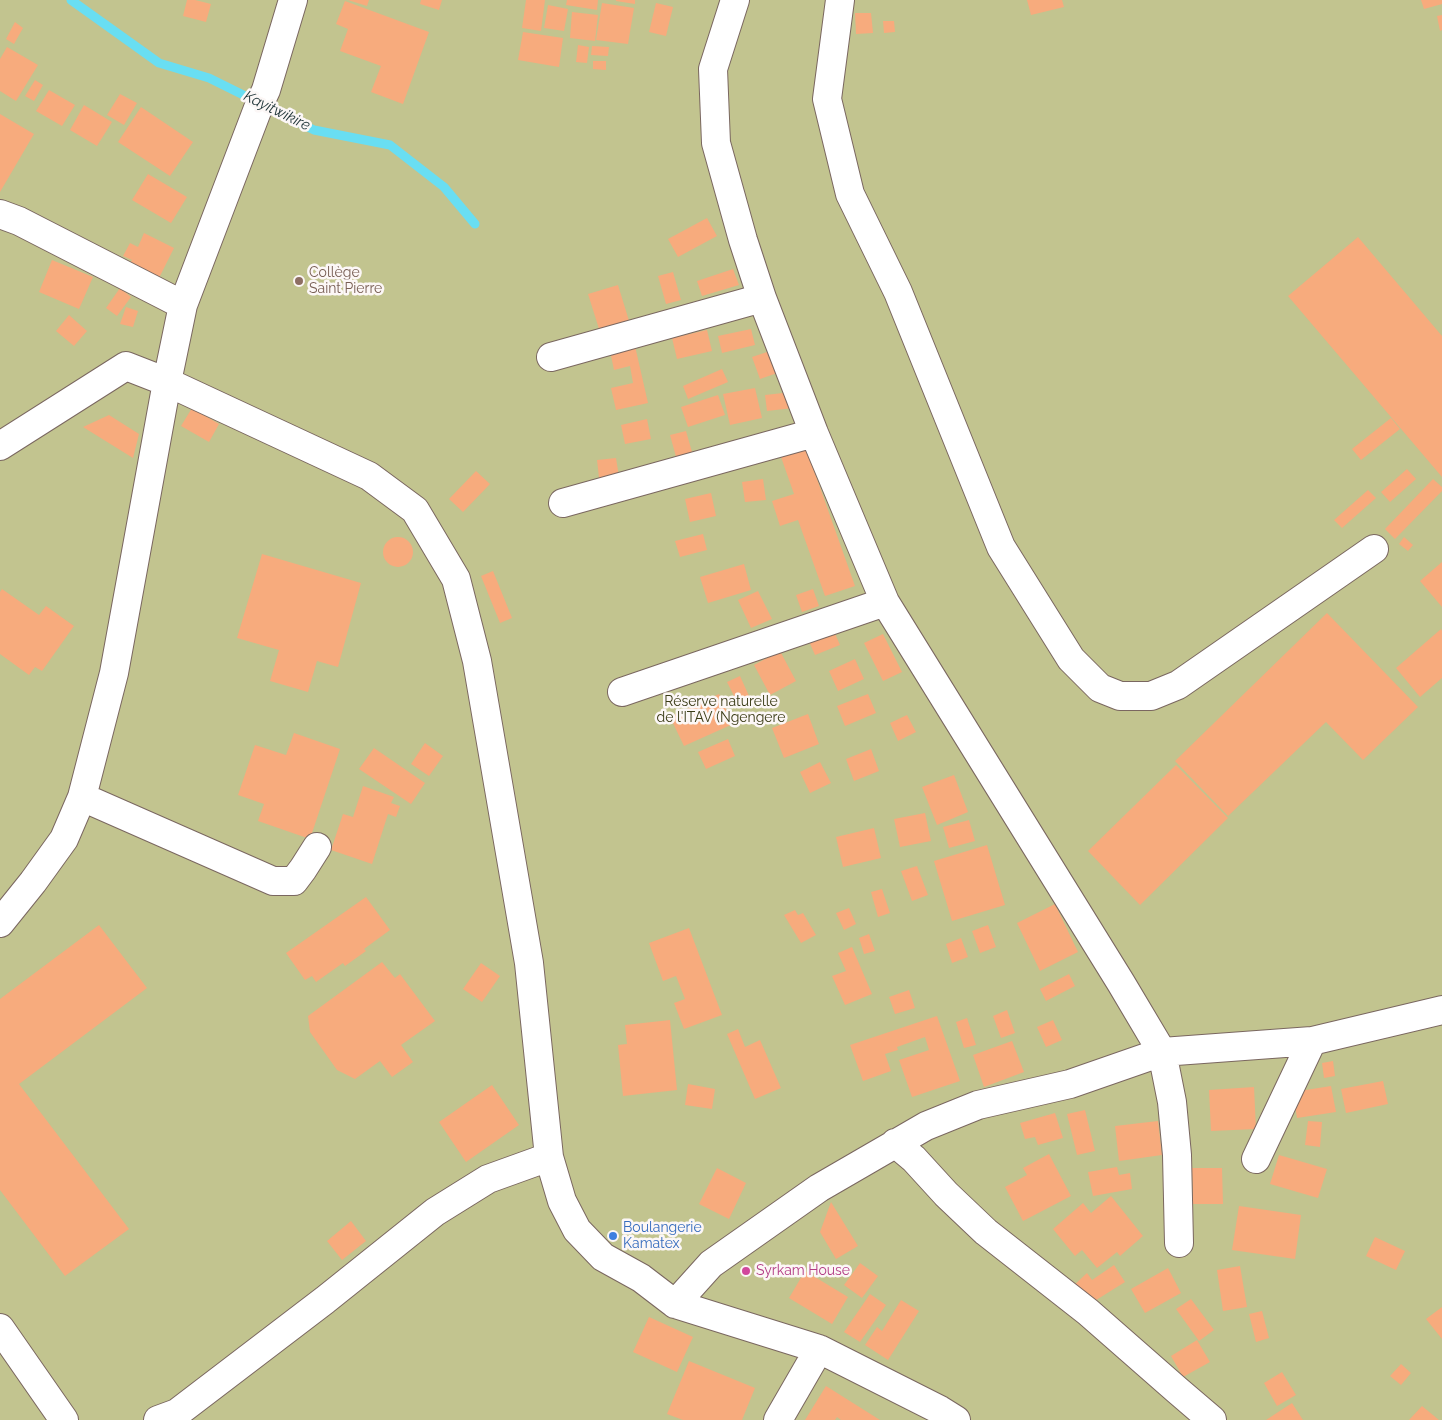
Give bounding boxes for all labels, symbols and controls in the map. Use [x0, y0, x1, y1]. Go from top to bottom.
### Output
water label: Kayitwikire [241, 87, 313, 135]
place label: Collège Saint Pierre [309, 265, 382, 298]
marker: Collège Saint Pierre [293, 275, 305, 287]
park label: Réserve naturelle de l'ITAV (Ngengere [657, 694, 785, 726]
place label: Boulangerie Kamatex [623, 1220, 702, 1252]
marker: Boulangerie Kamatex [607, 1230, 619, 1242]
place label: Syrkam House [756, 1263, 850, 1279]
marker: Syrkam House [740, 1265, 752, 1277]

